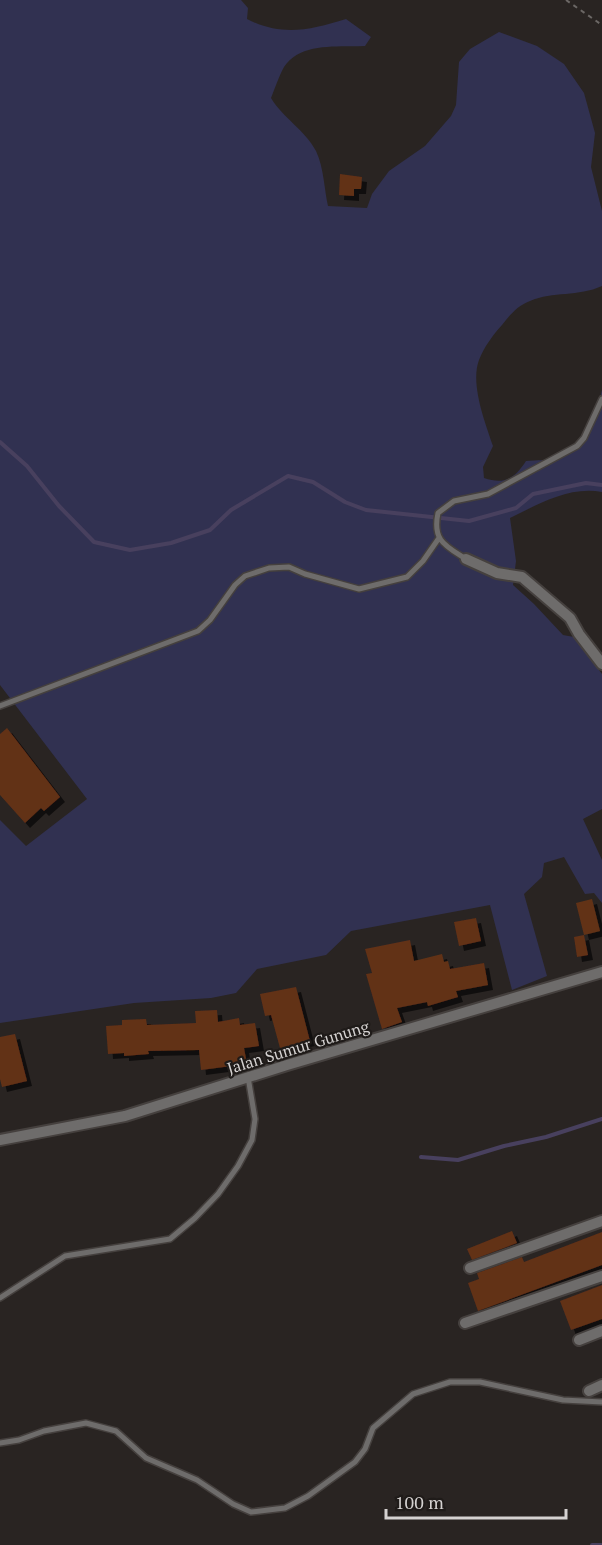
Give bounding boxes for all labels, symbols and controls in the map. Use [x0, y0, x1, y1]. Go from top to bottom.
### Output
street label: Jalan Sumur Gunung [224, 1015, 372, 1079]
scale bar [386, 1482, 566, 1520]
text: 100 m [395, 1490, 444, 1514]

